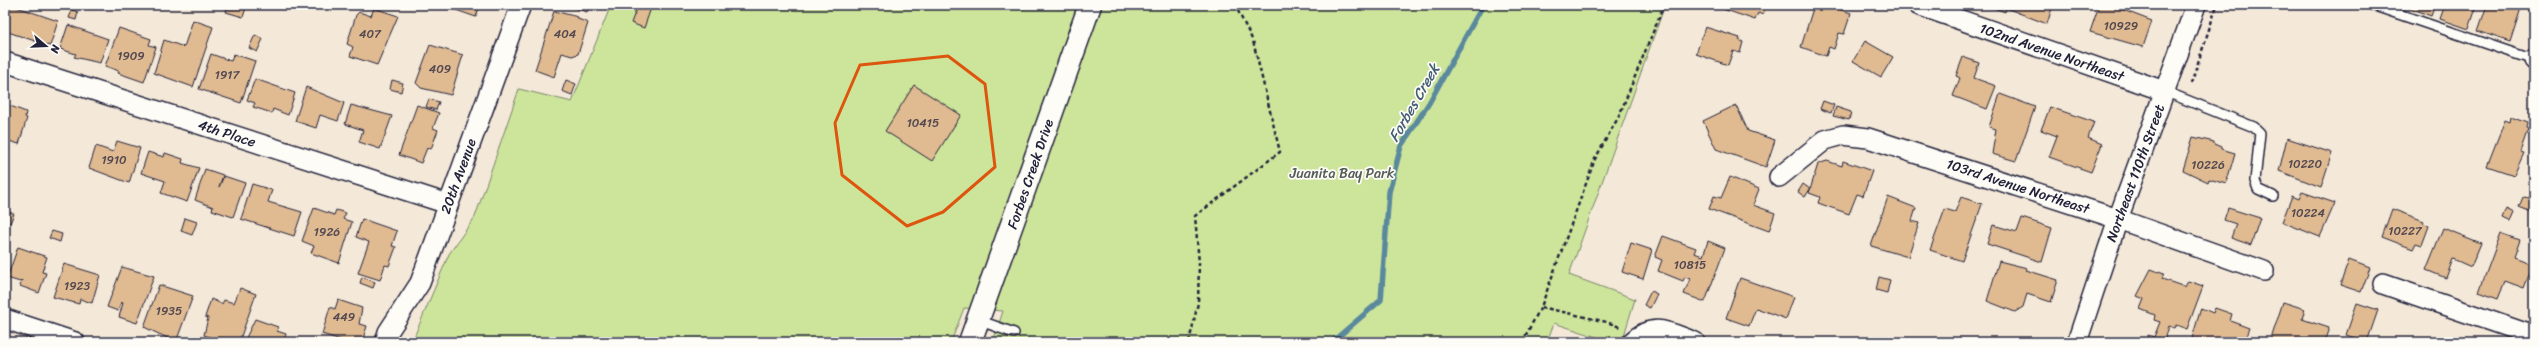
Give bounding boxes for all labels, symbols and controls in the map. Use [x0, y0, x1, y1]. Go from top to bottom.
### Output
house number: 10929 [2104, 15, 2138, 37]
street label: 102nd Avenue Northeast [1976, 16, 2129, 89]
house number: 407 [359, 23, 382, 45]
house number: 404 [554, 23, 577, 45]
north arrow [26, 26, 66, 66]
text: N [45, 41, 66, 56]
house number: 1909 [117, 45, 145, 67]
water label: Forbes Creek [1381, 57, 1448, 147]
house number: 409 [429, 58, 451, 80]
house number: 1917 [215, 64, 240, 86]
street label: Northeast 110th Street [2099, 101, 2172, 246]
street label: 4th Place [195, 112, 259, 155]
house number: 10415 [907, 112, 939, 134]
street label: Forbes Creek Drive [1000, 115, 1061, 233]
street label: 20th Avenue [433, 135, 484, 217]
house number: 1910 [101, 149, 127, 171]
street label: 103rd Avenue Northeast [1943, 151, 2094, 222]
house number: 10220 [2288, 153, 2322, 175]
house number: 10226 [2191, 154, 2225, 176]
park label: Juanita Bay Park [1289, 161, 1395, 186]
house number: 10224 [2291, 202, 2326, 224]
house number: 10227 [2388, 220, 2423, 242]
house number: 1926 [314, 221, 340, 243]
house number: 10815 [1674, 254, 1706, 276]
house number: 1923 [64, 275, 90, 297]
house number: 1935 [156, 300, 182, 322]
house number: 449 [333, 306, 355, 328]

